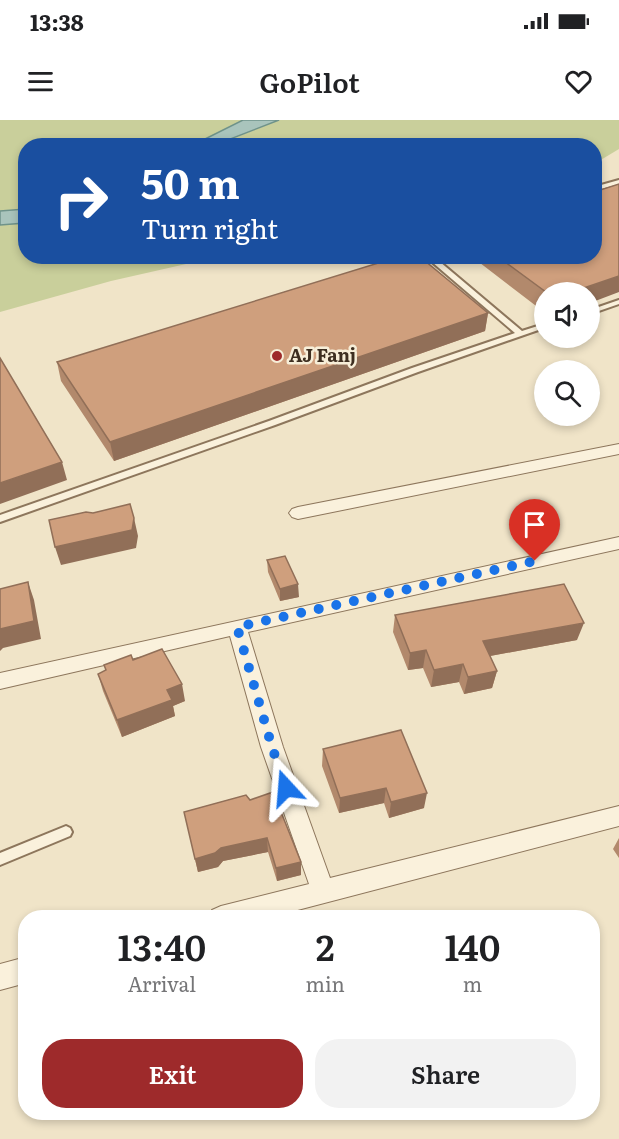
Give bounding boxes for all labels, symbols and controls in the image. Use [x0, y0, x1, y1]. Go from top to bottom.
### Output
text: 13:38 [30, 5, 84, 38]
text: GoPilot [259, 61, 360, 101]
icon: menu [24, 65, 57, 98]
icon: heart [562, 65, 595, 98]
text: 50 m [141, 150, 240, 212]
icon: right [42, 162, 120, 240]
text: Turn right [141, 207, 278, 247]
map controls [534, 282, 600, 426]
button: sound [534, 282, 600, 348]
place label: AJ Fanj [289, 341, 356, 368]
marker: AJ Fanj [270, 349, 284, 363]
button: search [534, 360, 600, 426]
pin [509, 499, 560, 561]
icon: arrive [518, 508, 551, 541]
position arrow [254, 756, 318, 820]
text: 13:40 [118, 919, 206, 972]
text: 2 [316, 919, 335, 972]
text: 140 [444, 919, 500, 972]
text: Arrival [128, 968, 196, 998]
text: min [306, 968, 345, 998]
text: m [463, 968, 482, 998]
button: Exit [42, 1039, 303, 1108]
button: Share [315, 1039, 576, 1108]

